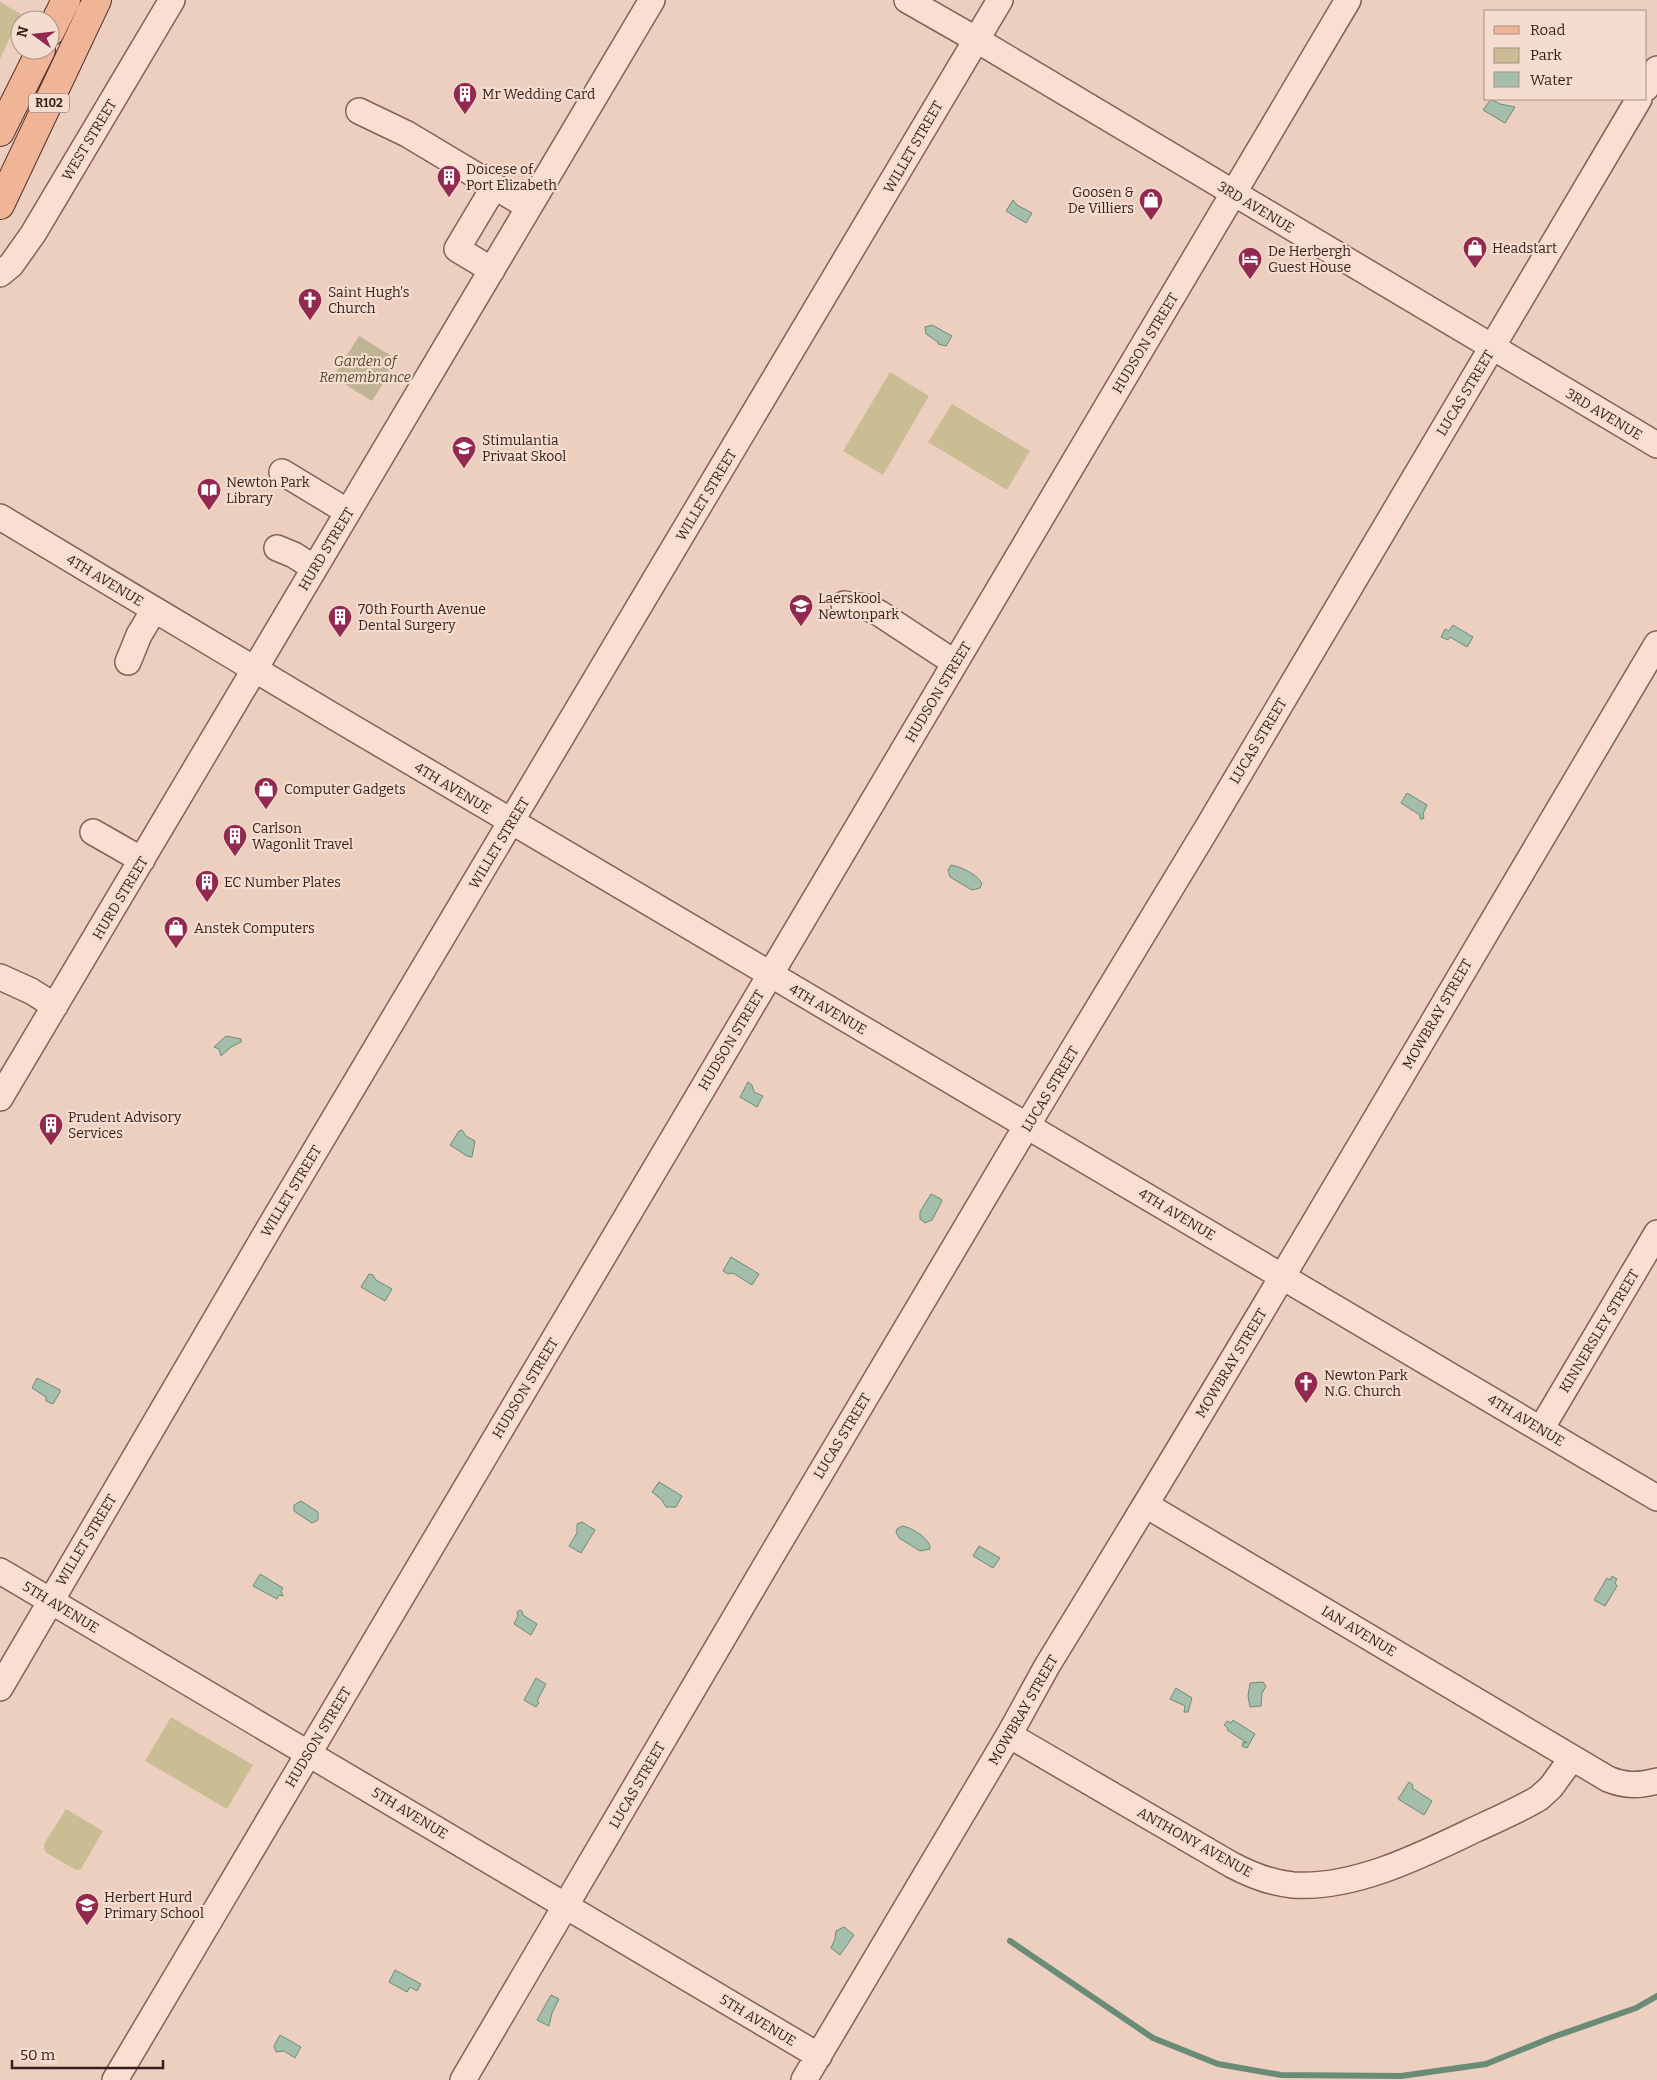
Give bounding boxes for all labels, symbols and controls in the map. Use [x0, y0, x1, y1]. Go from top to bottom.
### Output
north arrow [10, 10, 60, 60]
legend [1484, 10, 1647, 100]
text: Road [1530, 21, 1565, 39]
text: N [13, 24, 33, 39]
text: Park [1530, 46, 1562, 64]
text: Water [1530, 71, 1573, 89]
building icon: Mr Wedding Card [452, 81, 478, 115]
place label: Mr Wedding Card [482, 86, 595, 103]
road number: R102 [29, 94, 69, 112]
street label: WEST STREET [59, 97, 120, 184]
street label: WILLET STREET [880, 98, 947, 196]
place label: Doicese of Port Elizabeth [466, 161, 557, 194]
building icon: Doicese of Port Elizabeth [436, 164, 462, 198]
street label: 3RD AVENUE [1214, 178, 1297, 237]
place label: Goosen & De Villiers [1068, 184, 1134, 217]
shop icon: Goosen & De Villiers [1138, 187, 1164, 221]
shop icon: Headstart [1462, 235, 1488, 269]
place label: Headstart [1492, 240, 1557, 257]
place label: De Herbergh Guest House [1268, 243, 1351, 276]
hotel icon: De Herbergh Guest House [1237, 246, 1263, 280]
place label: Saint Hugh's Church [328, 284, 409, 317]
church icon: Saint Hugh's Church [297, 287, 323, 321]
street label: HUDSON STREET [1109, 290, 1182, 397]
street label: LUCAS STREET [1433, 347, 1498, 439]
park label: Garden of Remembrance [319, 353, 411, 386]
street label: 3RD AVENUE [1562, 385, 1645, 444]
place label: Stimulantia Privaat Skool [482, 432, 566, 465]
school or university icon: Stimulantia Privaat Skool [451, 435, 477, 469]
street label: WILLET STREET [672, 447, 740, 544]
place label: Newton Park Library [226, 474, 310, 507]
library icon: Newton Park Library [196, 477, 222, 511]
street label: HURD STREET [295, 505, 358, 594]
street label: 4TH AVENUE [63, 551, 146, 610]
place label: Laerskool Newtonpark [818, 590, 899, 623]
school or university icon: Laerskool Newtonpark [788, 593, 814, 627]
place label: 70th Fourth Avenue Dental Surgery [358, 601, 486, 634]
building icon: 70th Fourth Avenue Dental Surgery [327, 604, 353, 638]
street label: HUDSON STREET [902, 639, 975, 746]
street label: LUCAS STREET [1226, 695, 1291, 787]
street label: 4TH AVENUE [411, 759, 494, 818]
shop icon: Computer Gadgets [253, 776, 279, 810]
place label: Computer Gadgets [284, 781, 406, 798]
street label: WILLET STREET [465, 795, 533, 892]
place label: Carlson Wagonlit Travel [252, 820, 353, 853]
building icon: Carlson Wagonlit Travel [222, 823, 248, 857]
street label: HURD STREET [89, 854, 152, 943]
building icon: EC Number Plates [194, 869, 220, 903]
place label: EC Number Plates [224, 874, 341, 891]
shop icon: Anstek Computers [163, 915, 189, 949]
place label: Anstek Computers [194, 920, 315, 937]
street label: MOWBRAY STREET [1399, 956, 1476, 1072]
street label: 4TH AVENUE [786, 980, 870, 1038]
street label: HUDSON STREET [695, 987, 768, 1094]
street label: LUCAS STREET [1018, 1043, 1083, 1135]
place label: Prudent Advisory Services [68, 1109, 182, 1142]
building icon: Prudent Advisory Services [38, 1112, 64, 1146]
street label: WILLET STREET [257, 1143, 325, 1240]
street label: 4TH AVENUE [1135, 1185, 1218, 1244]
street label: KINNERSLEY STREET [1556, 1267, 1643, 1396]
street label: MOWBRAY STREET [1192, 1306, 1271, 1421]
street label: HUDSON STREET [489, 1335, 562, 1442]
place label: Newton Park N.G. Church [1324, 1367, 1408, 1400]
church icon: Newton Park N.G. Church [1293, 1370, 1319, 1404]
street label: LUCAS STREET [810, 1390, 875, 1482]
street label: 4TH AVENUE [1484, 1391, 1567, 1450]
street label: WILLET STREET [52, 1492, 120, 1589]
street label: 5TH AVENUE [19, 1578, 102, 1637]
street label: IAN AVENUE [1318, 1602, 1399, 1661]
street label: MOWBRAY STREET [985, 1652, 1062, 1768]
street label: HUDSON STREET [282, 1684, 355, 1791]
street label: LUCAS STREET [606, 1739, 669, 1831]
street label: 5TH AVENUE [368, 1784, 451, 1843]
street label: ANTHONY AVENUE [1134, 1804, 1255, 1881]
place label: Herbert Hurd Primary School [104, 1889, 204, 1922]
school or university icon: Herbert Hurd Primary School [74, 1892, 100, 1926]
street label: 5TH AVENUE [716, 1991, 799, 2050]
scale bar [12, 2038, 164, 2070]
text: 50 m [20, 2046, 56, 2064]

